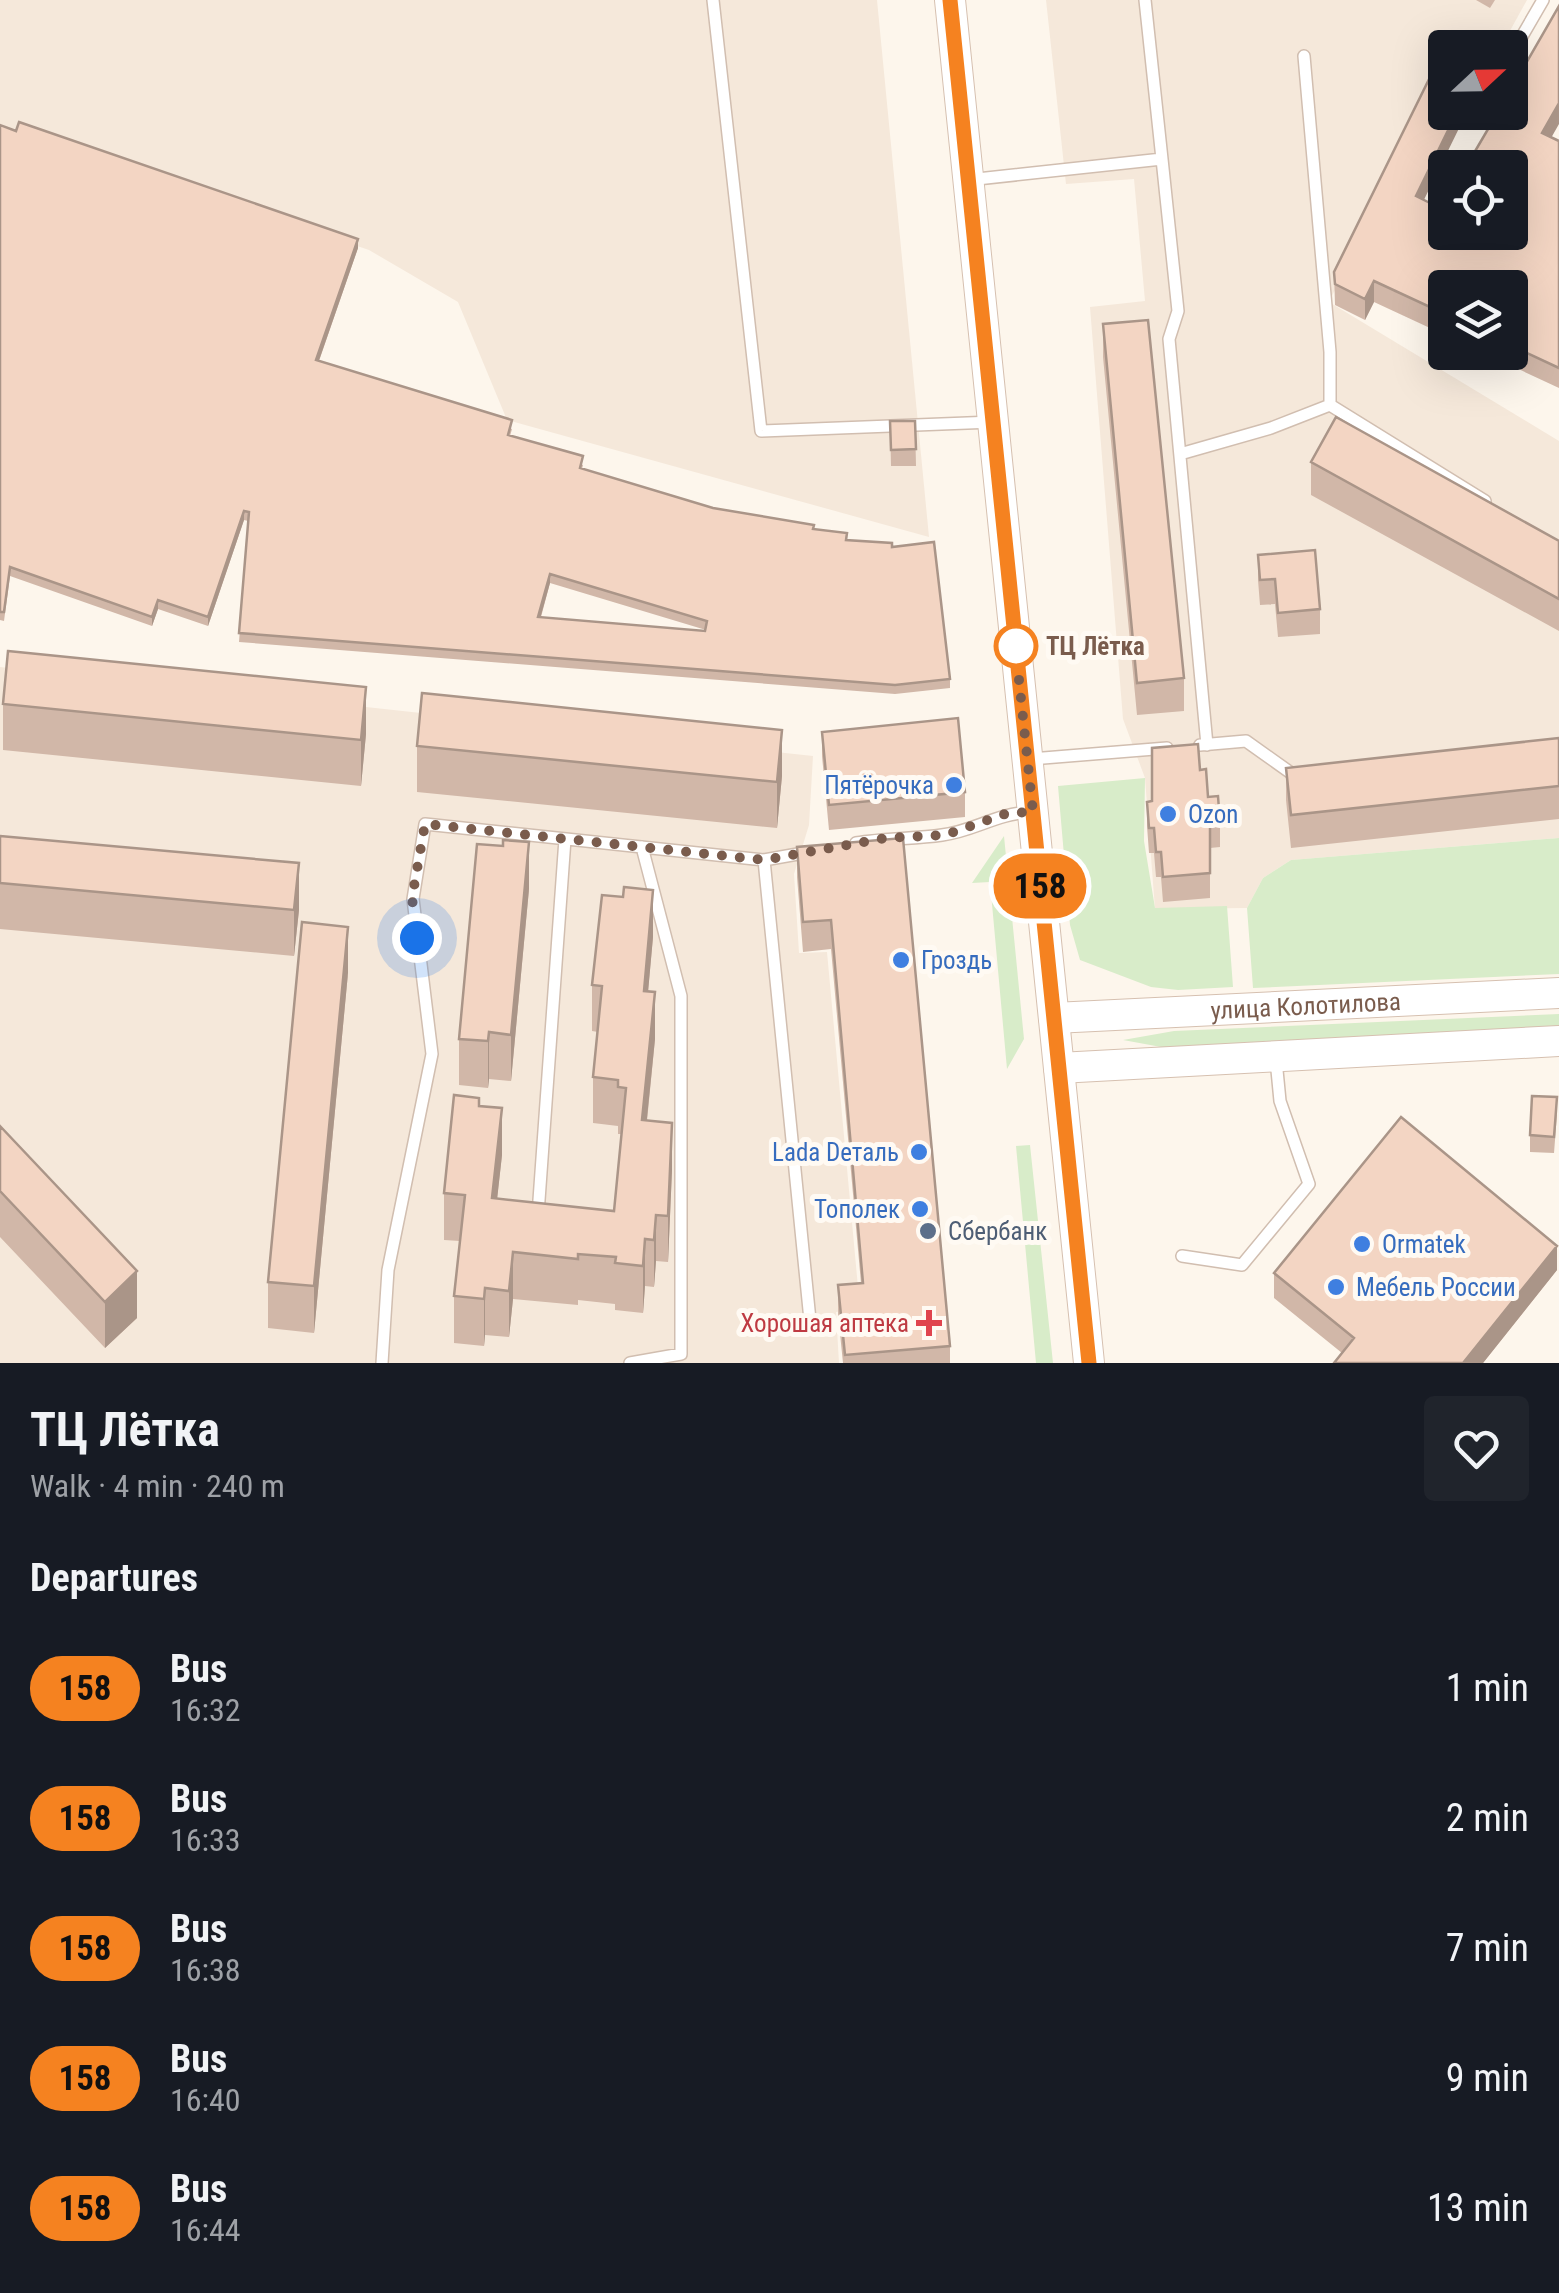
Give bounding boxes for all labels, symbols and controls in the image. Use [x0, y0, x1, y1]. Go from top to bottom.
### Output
north arrow [1428, 30, 1528, 130]
map controls [1428, 30, 1528, 370]
button: locate [1428, 150, 1528, 250]
button: layers [1428, 270, 1528, 370]
marker: ТЦ Лётка [995, 625, 1037, 667]
place label: ТЦ Лётка [1046, 632, 1145, 661]
place label: Пятёрочка [824, 771, 934, 800]
marker: Пятёрочка [943, 774, 965, 796]
place label: Ozon [1188, 800, 1238, 829]
marker: Ozon [1157, 803, 1179, 825]
line badge: 158 [982, 854, 1098, 918]
text: 158 [1013, 866, 1067, 907]
your location [392, 913, 442, 963]
place label: Гроздь [921, 946, 992, 975]
marker: Гроздь [890, 949, 912, 971]
street label: улица Колотилова [1210, 986, 1402, 1025]
place label: Lada Dеталь [772, 1138, 899, 1167]
marker: Lada Dеталь [908, 1141, 930, 1163]
place label: Тополек [814, 1195, 900, 1224]
marker: Тополек [909, 1198, 931, 1220]
place label: Сбербанк [948, 1217, 1047, 1246]
marker: Сбербанк [917, 1220, 939, 1242]
place label: Ormatek [1382, 1230, 1467, 1259]
marker: Ormatek [1351, 1233, 1373, 1255]
place label: Мебель России [1356, 1273, 1516, 1302]
marker: Мебель России [1325, 1276, 1347, 1298]
place label: Хорошая аптека [741, 1309, 909, 1338]
marker: Хорошая аптека [918, 1312, 940, 1334]
button: heart [1424, 1396, 1529, 1501]
text: ТЦ Лётка [30, 1401, 220, 1458]
text: Walk · 4 min · 240 m [30, 1467, 285, 1505]
text: Departures [30, 1556, 198, 1600]
text: Bus [170, 1647, 227, 1691]
text: 1 min [1446, 1666, 1529, 1710]
text: 158 [58, 1668, 112, 1709]
text: 16:32 [170, 1691, 241, 1729]
text: Bus [170, 1777, 227, 1821]
text: 2 min [1446, 1796, 1529, 1840]
text: 158 [58, 1798, 112, 1839]
text: 16:33 [170, 1821, 241, 1859]
text: Bus [170, 1907, 227, 1951]
text: 7 min [1446, 1926, 1529, 1970]
text: 158 [58, 1928, 112, 1969]
text: 16:38 [170, 1951, 241, 1989]
text: Bus [170, 2037, 227, 2081]
text: 9 min [1446, 2056, 1529, 2100]
text: 158 [58, 2058, 112, 2099]
text: 16:40 [170, 2081, 241, 2119]
text: Bus [170, 2167, 227, 2211]
text: 13 min [1427, 2186, 1529, 2230]
text: 158 [58, 2188, 112, 2229]
text: 16:44 [170, 2211, 241, 2249]

